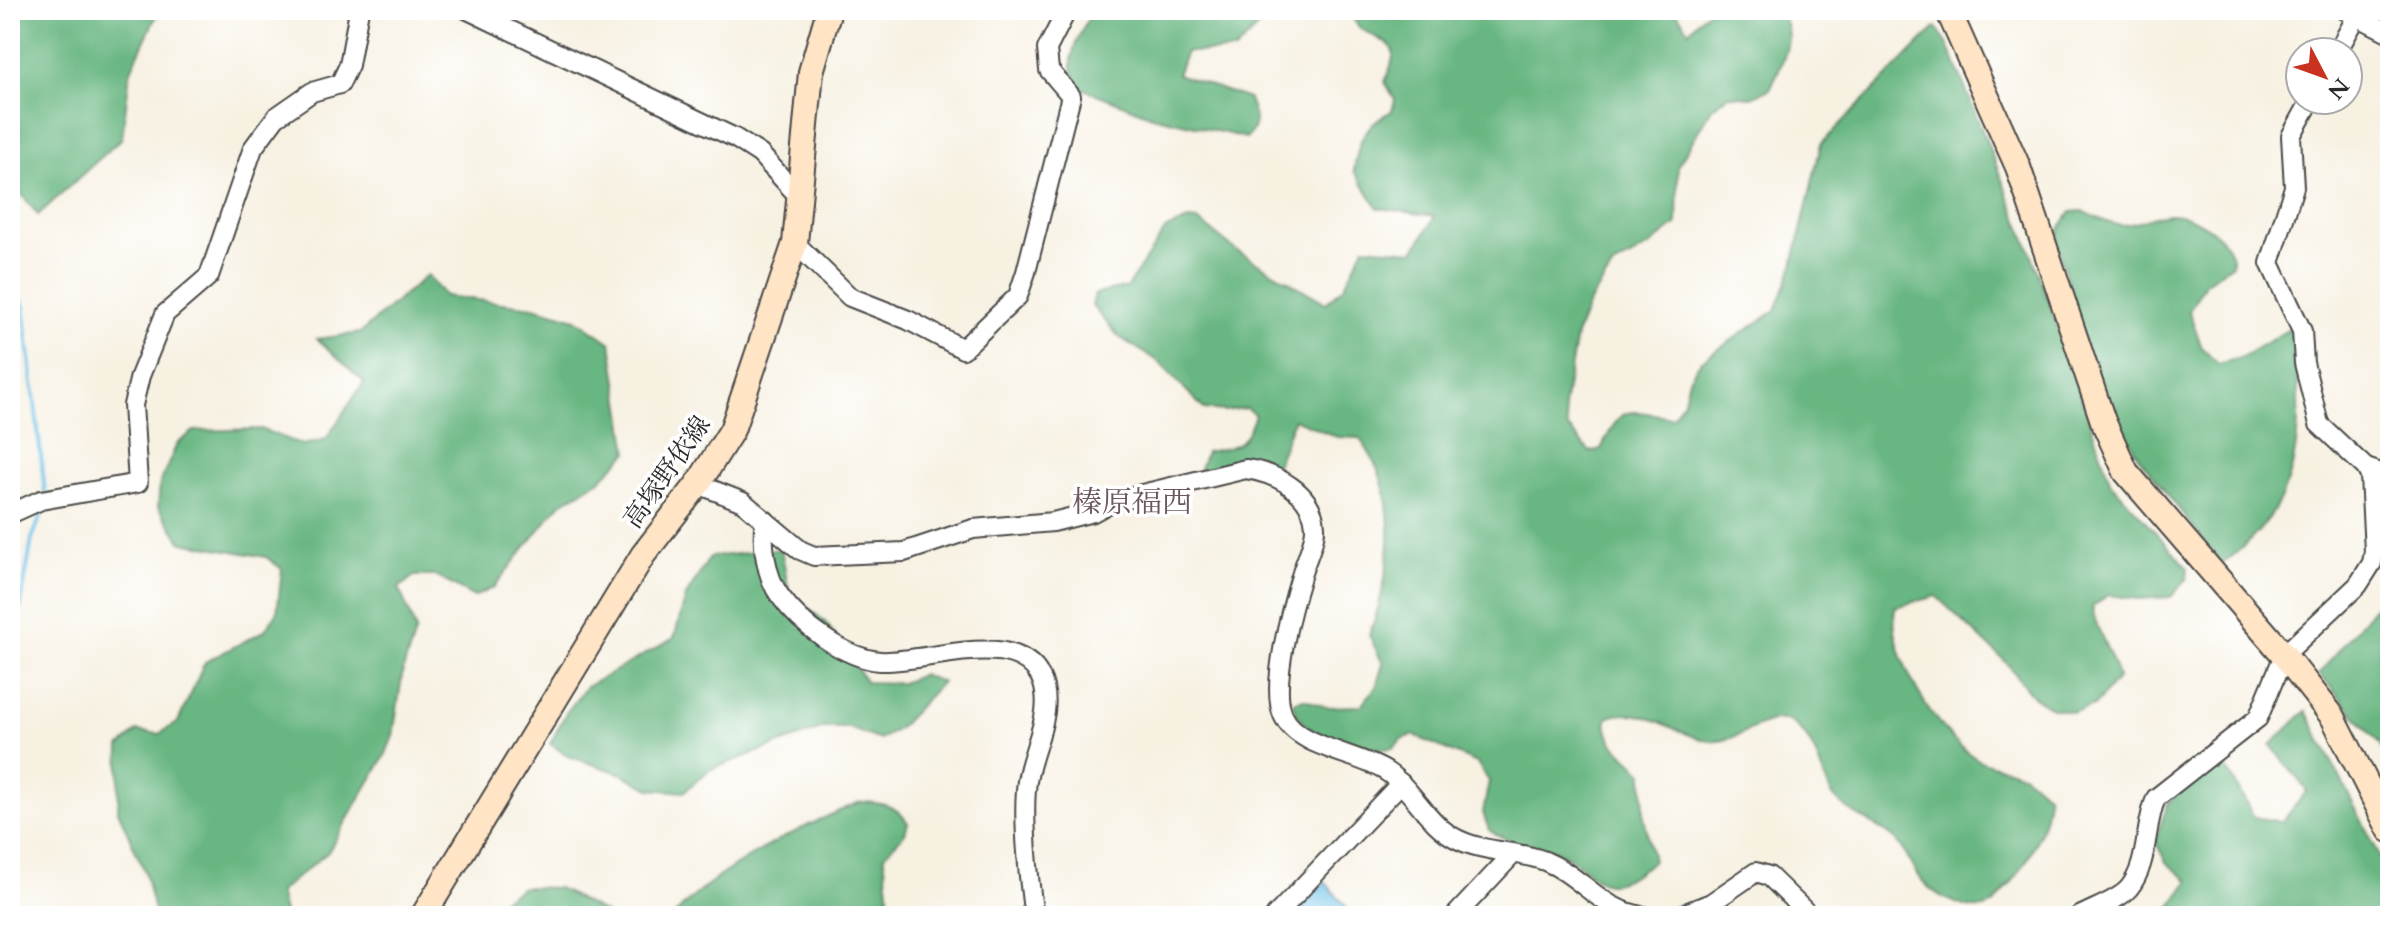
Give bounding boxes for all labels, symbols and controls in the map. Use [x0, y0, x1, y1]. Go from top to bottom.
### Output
north arrow [2284, 36, 2364, 116]
text: N [2321, 71, 2356, 106]
street label: 高塚野依線 [615, 409, 719, 535]
district label: 榛原福西 [1072, 482, 1192, 523]

